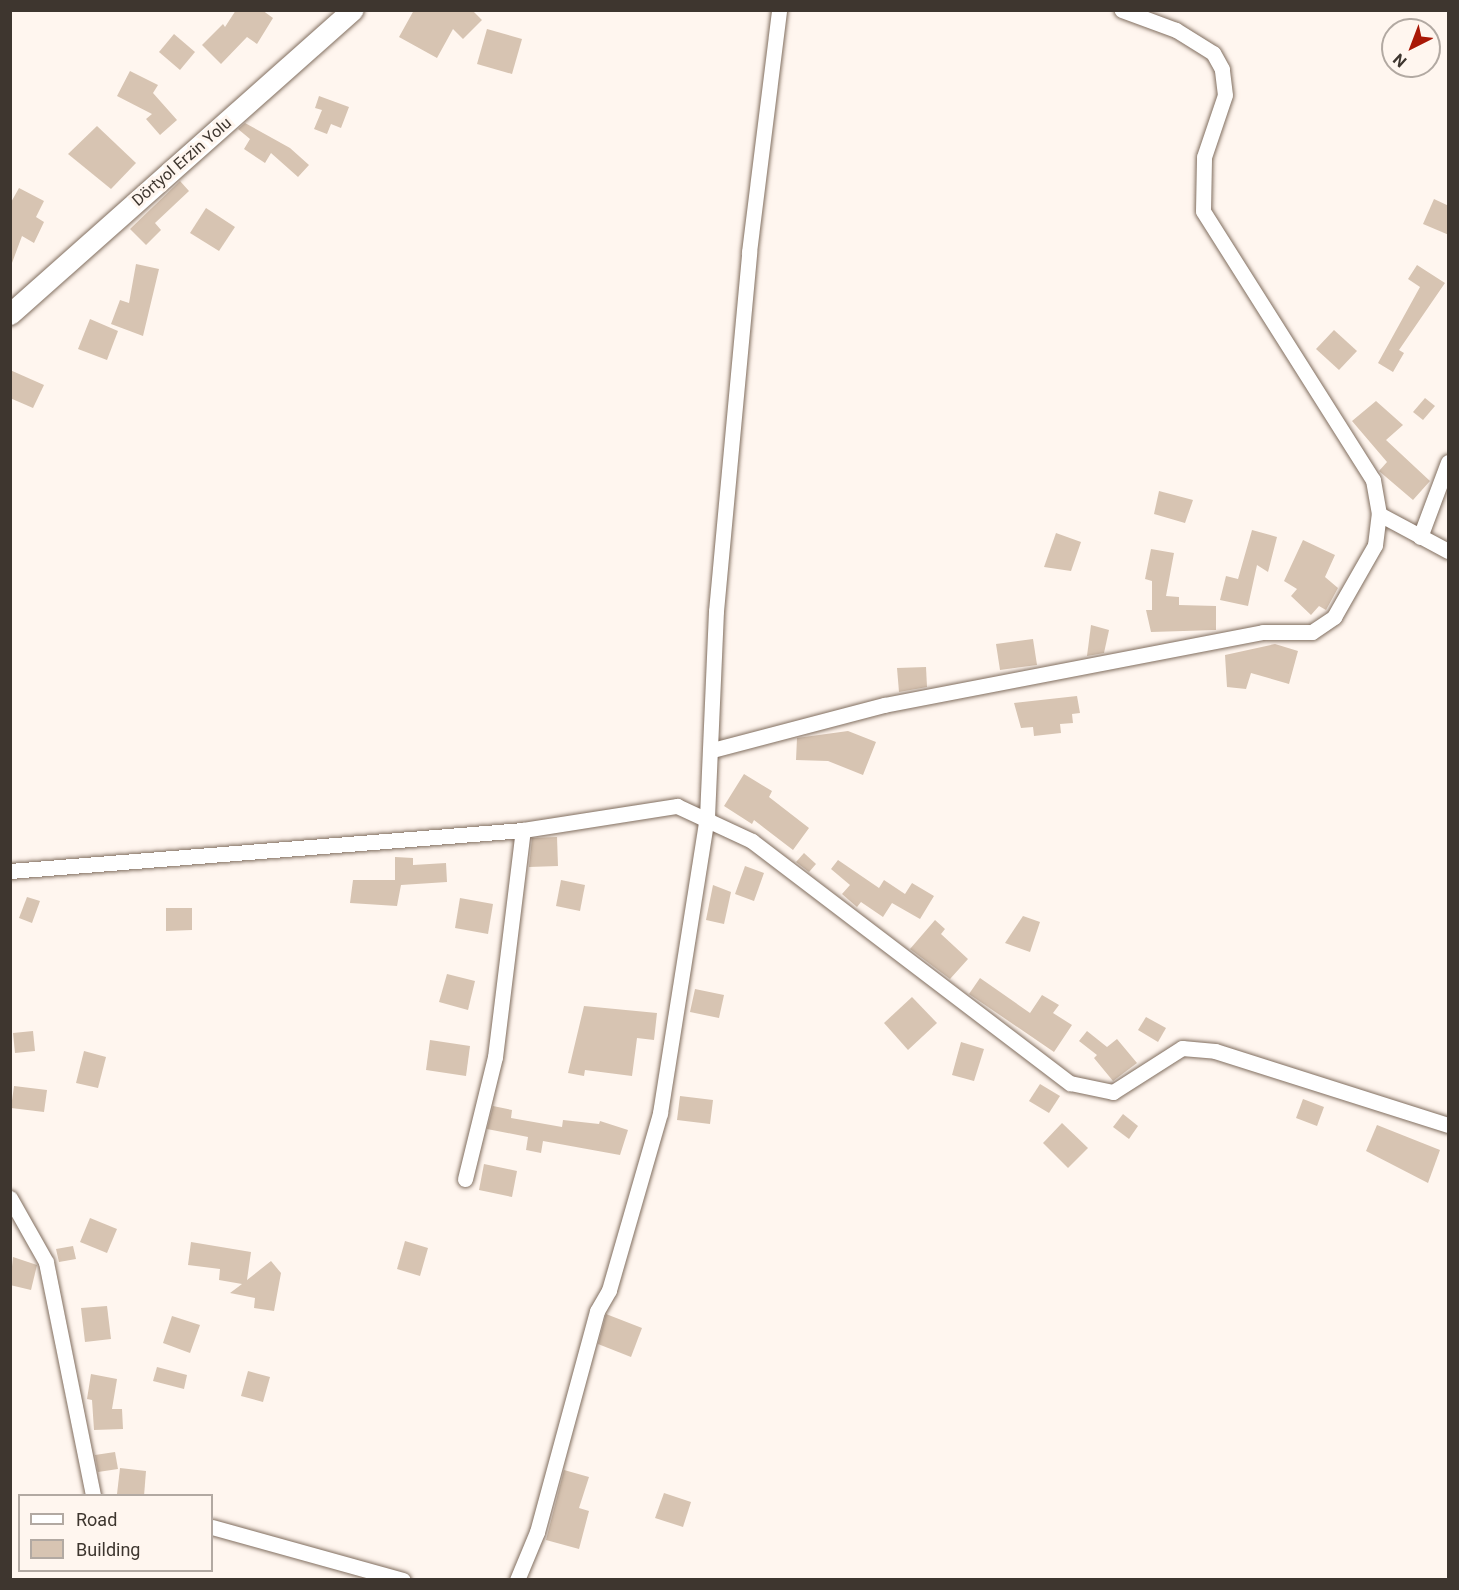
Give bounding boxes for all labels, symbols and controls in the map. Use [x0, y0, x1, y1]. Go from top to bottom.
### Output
north arrow [1381, 18, 1441, 78]
text: N [1389, 49, 1411, 71]
street label: Dörtyol Erzin Yolu [128, 114, 236, 210]
legend [18, 1494, 213, 1572]
text: Road [76, 1509, 117, 1530]
text: Building [76, 1539, 140, 1560]

